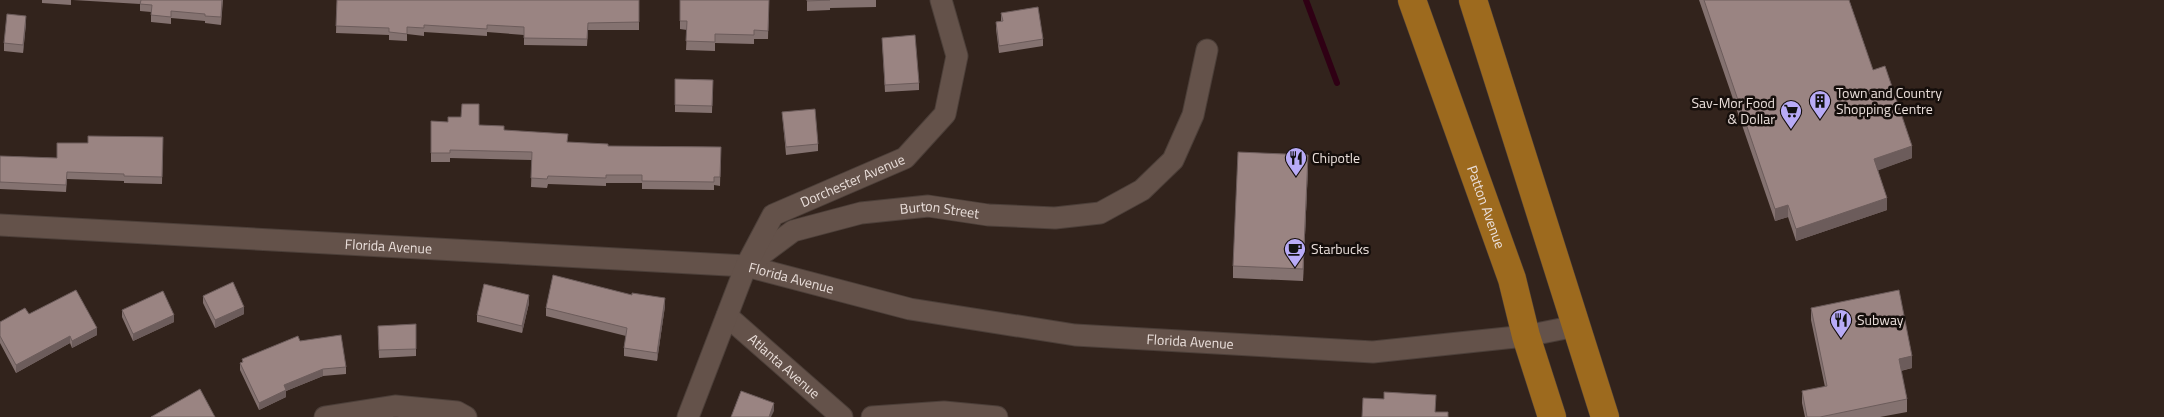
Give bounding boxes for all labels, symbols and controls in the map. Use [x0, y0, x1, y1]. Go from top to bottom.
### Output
place label: Town and Country Shopping Centre [1836, 82, 1942, 119]
building icon: Town and Country Shopping Centre [1808, 89, 1832, 120]
place label: Sav-Mor Food & Dollar [1691, 92, 1775, 129]
supermarket icon: Sav-Mor Food & Dollar [1779, 99, 1803, 130]
restaurant icon: Chipotle [1284, 146, 1308, 177]
place label: Chipotle [1312, 147, 1360, 168]
street label: Dorchester Avenue [797, 148, 908, 212]
street label: Patton Avenue [1462, 162, 1511, 251]
street label: Burton Street [899, 195, 981, 224]
street label: Florida Avenue [344, 233, 433, 259]
cafe icon: Starbucks [1283, 237, 1307, 268]
place label: Starbucks [1311, 238, 1369, 259]
street label: Florida Avenue [747, 256, 836, 299]
restaurant icon: Subway [1829, 308, 1853, 339]
place label: Subway [1857, 309, 1904, 330]
street label: Atlanta Avenue [744, 328, 825, 403]
street label: Florida Avenue [1146, 328, 1234, 354]

